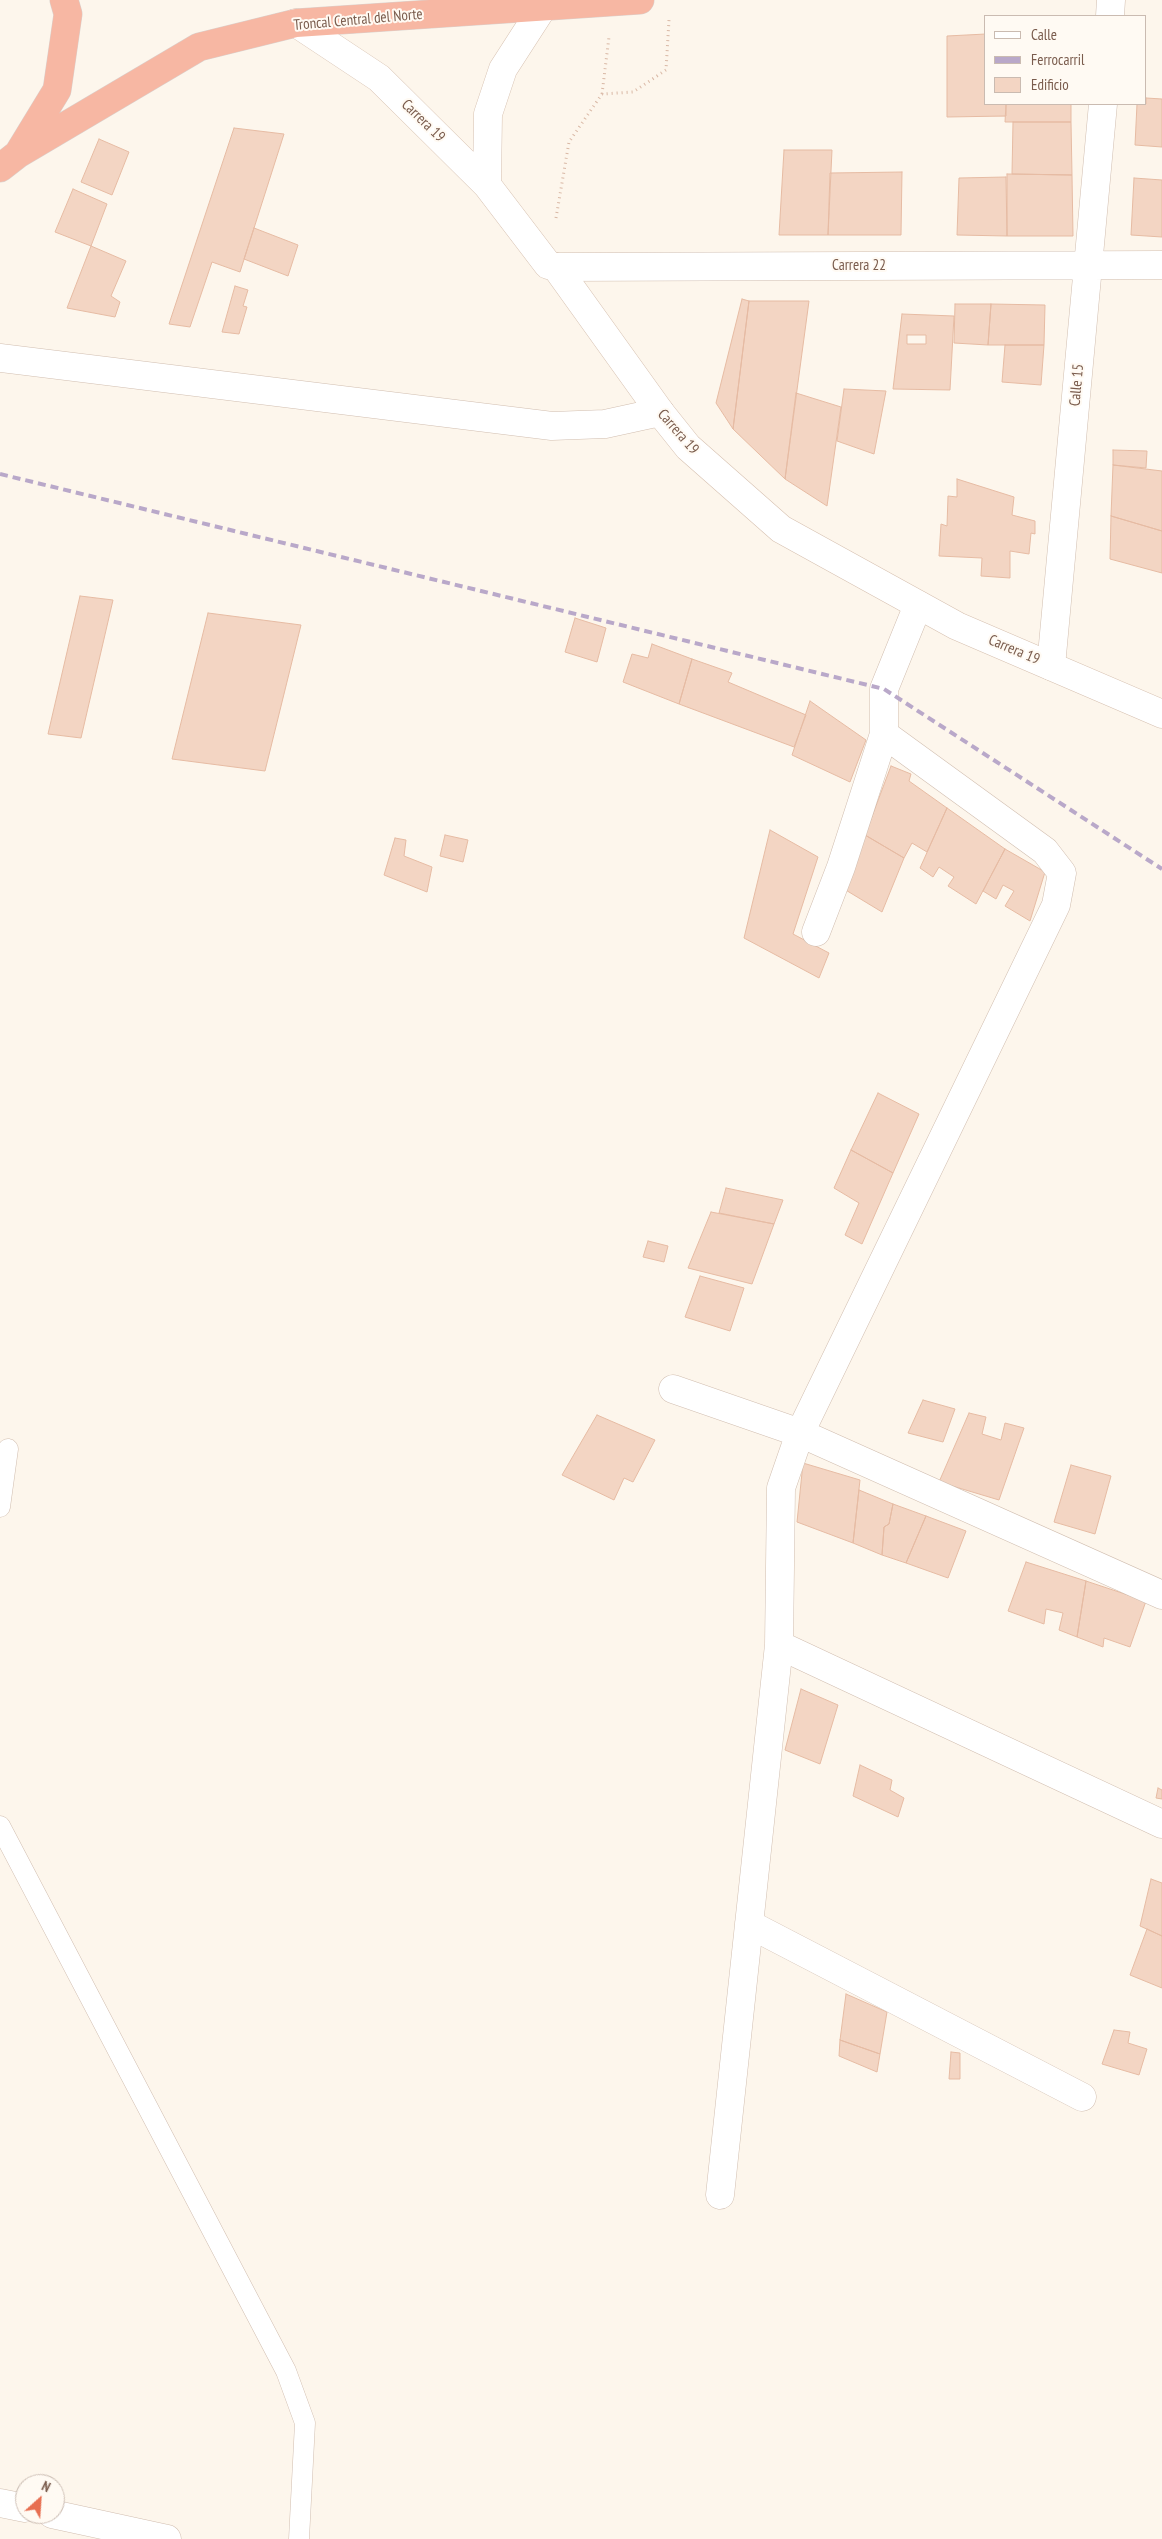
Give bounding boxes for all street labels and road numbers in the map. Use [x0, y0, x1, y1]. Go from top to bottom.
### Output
street label: Troncal Central del Norte [293, 5, 423, 35]
street label: Carrera 19 [397, 96, 449, 146]
street label: Carrera 22 [832, 257, 886, 275]
street label: Calle 15 [1066, 363, 1088, 407]
street label: Carrera 19 [654, 406, 702, 458]
street label: Carrera 19 [986, 631, 1042, 669]

